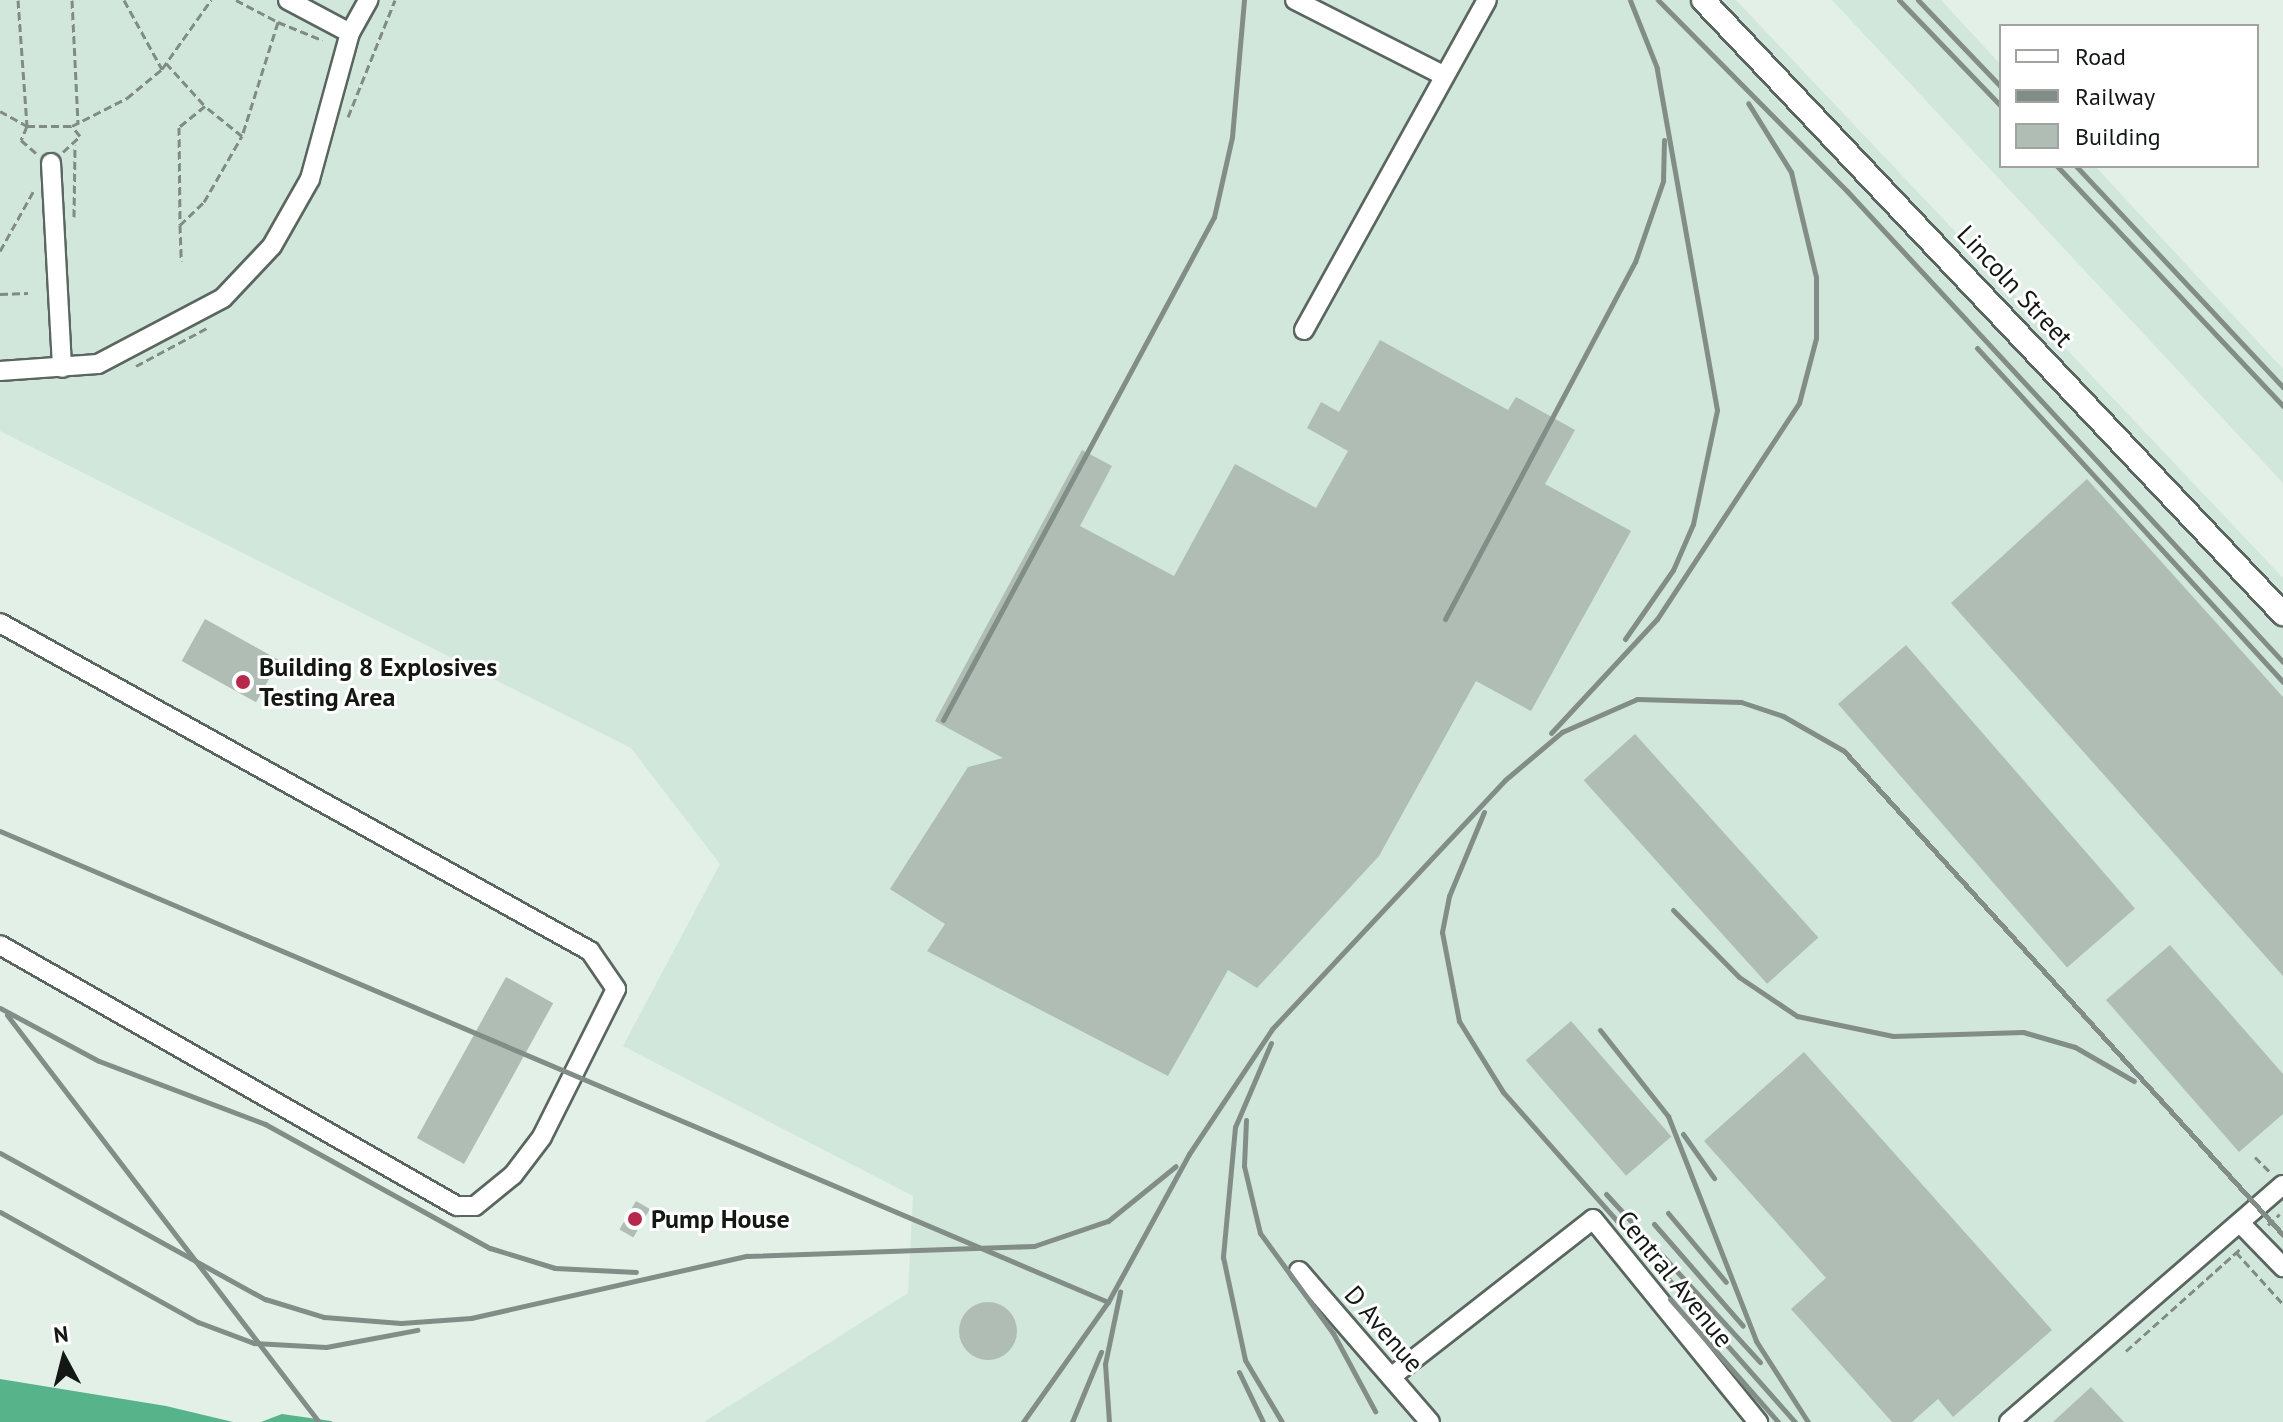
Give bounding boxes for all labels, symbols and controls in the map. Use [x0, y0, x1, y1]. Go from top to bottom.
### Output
legend [1999, 24, 2259, 168]
text: Road [2075, 41, 2126, 72]
text: Railway [2075, 81, 2155, 112]
text: Building [2075, 121, 2161, 152]
street label: Lincoln Street [1951, 219, 2079, 353]
place label: Building 8 Explosives Testing Area [259, 651, 497, 712]
marker: Building 8 Explosives Testing Area [234, 673, 252, 691]
place label: Pump House [651, 1203, 790, 1235]
street label: Central Avenue [1610, 1204, 1740, 1354]
marker: Pump House [626, 1210, 644, 1228]
street label: D Avenue [1338, 1279, 1430, 1379]
north arrow [24, 1318, 104, 1398]
text: N [52, 1319, 70, 1349]

